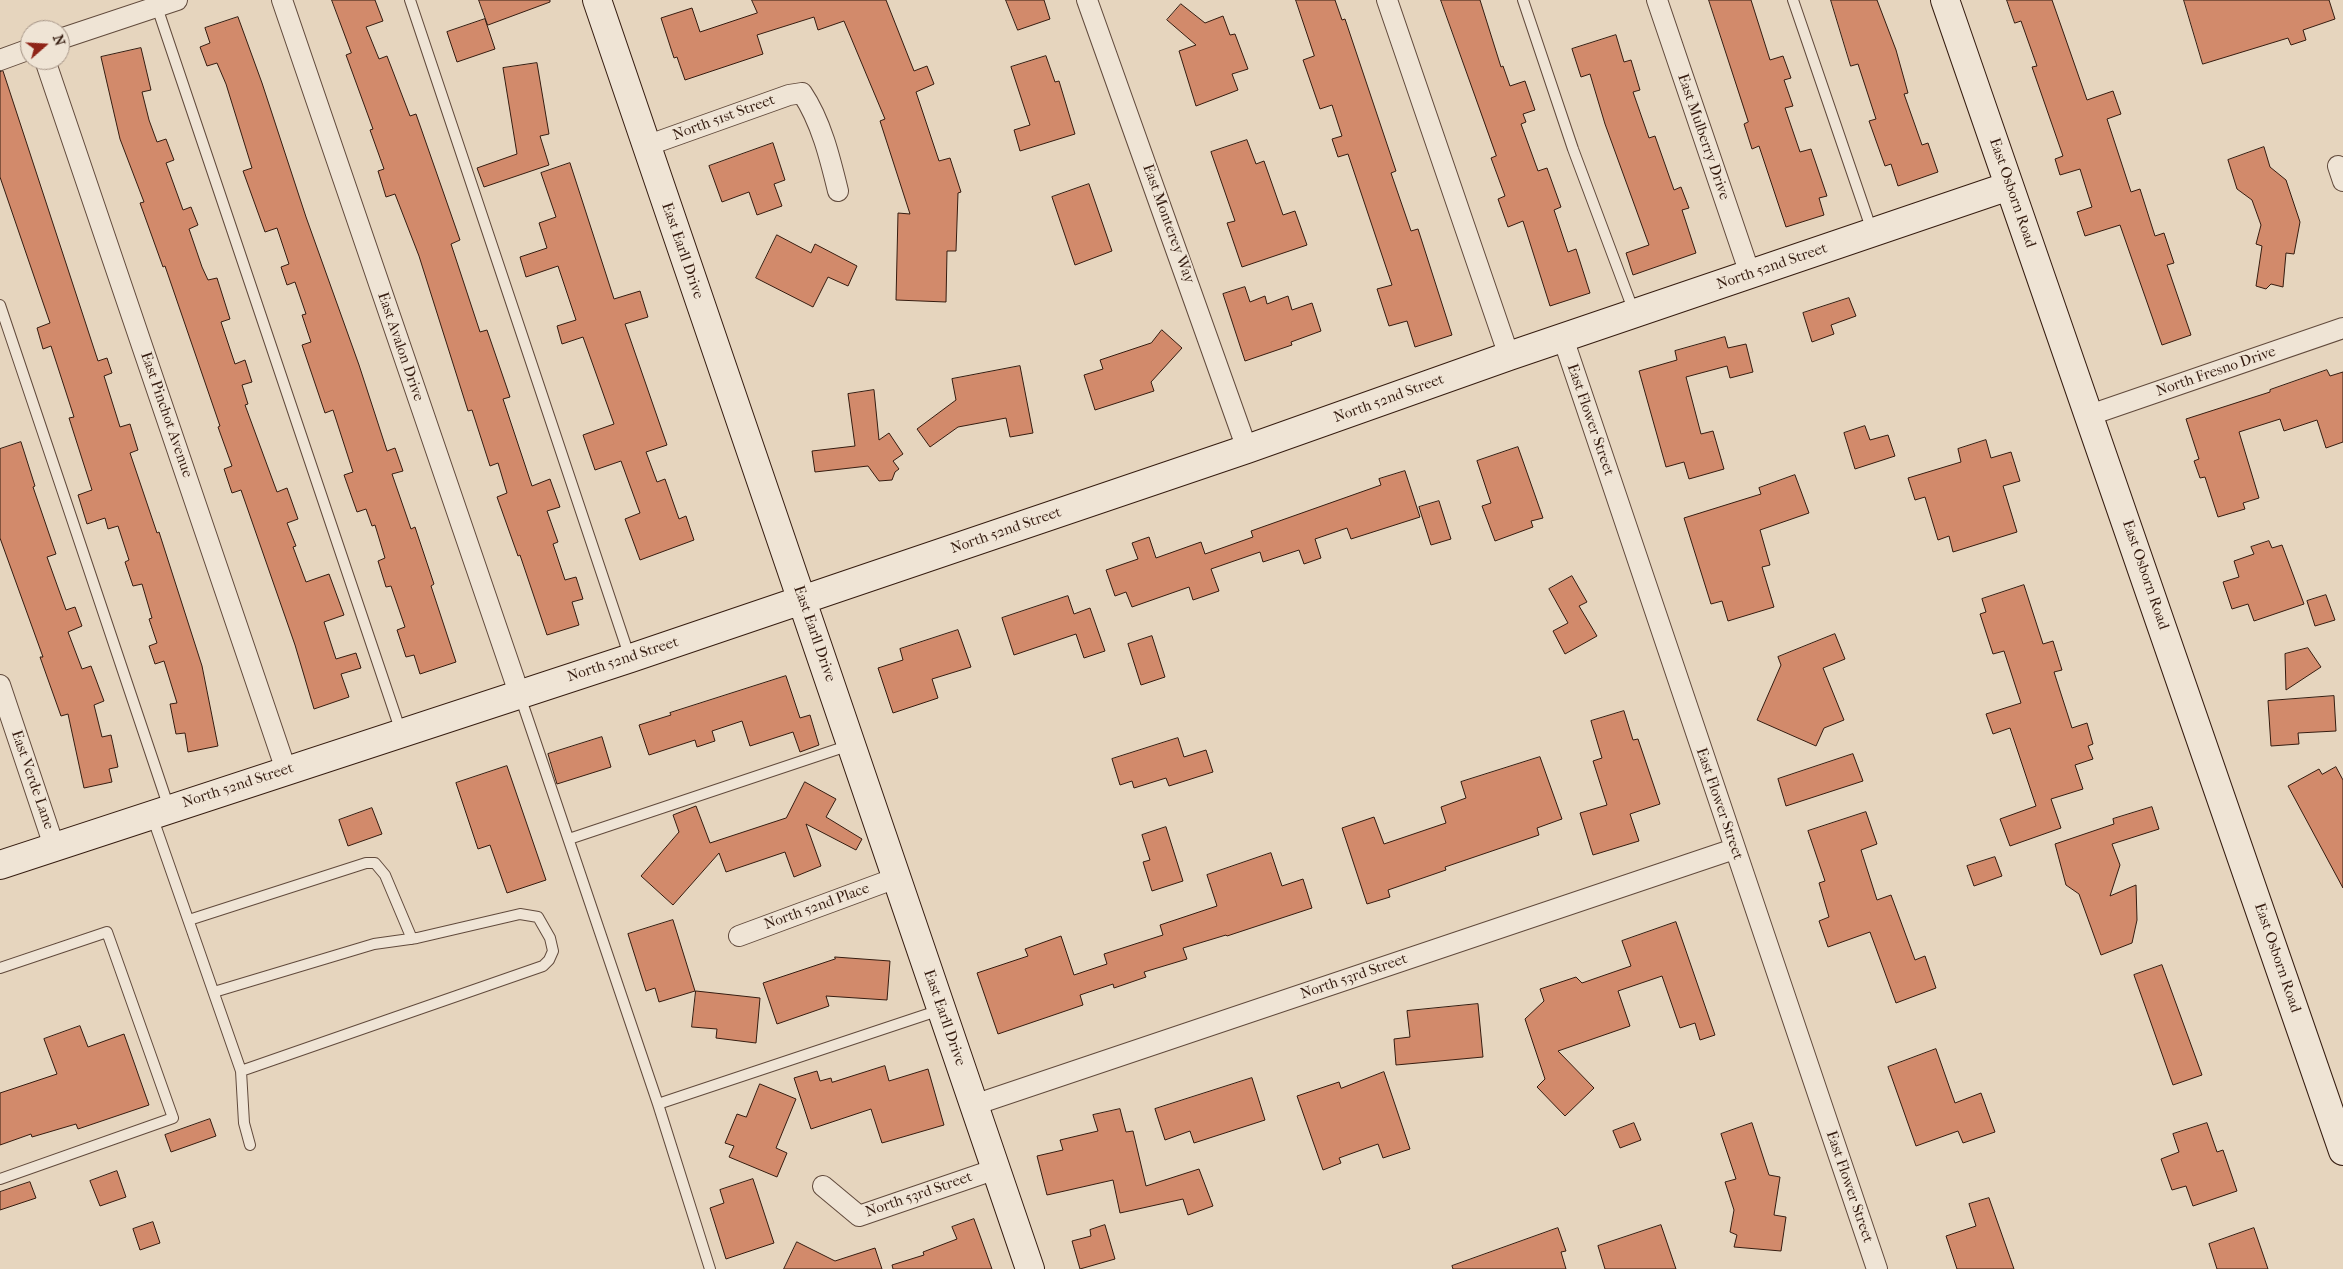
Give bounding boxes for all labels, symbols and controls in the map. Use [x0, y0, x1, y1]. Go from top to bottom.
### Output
north arrow [20, 20, 70, 70]
text: N [49, 32, 68, 48]
street label: East Mulberry Drive [1673, 72, 1733, 202]
street label: North 51st Street [670, 91, 778, 145]
street label: East Osborn Road [1985, 136, 2039, 250]
street label: East Monterey Way [1138, 162, 1198, 286]
street label: East Earll Drive [657, 200, 707, 302]
street label: North 52nd Street [1714, 240, 1830, 294]
street label: East Avalon Drive [373, 290, 427, 404]
street label: North Fresno Drive [2154, 343, 2278, 401]
street label: East Pinchot Avenue [136, 350, 196, 480]
street label: East Flower Street [1562, 362, 1618, 478]
street label: North 52nd Street [1331, 371, 1447, 427]
street label: North 52nd Street [948, 504, 1064, 558]
street label: East Osborn Road [2118, 518, 2172, 632]
street label: East Earll Drive [789, 583, 839, 685]
street label: North 52nd Street [565, 634, 681, 686]
street label: East Verde Lane [7, 728, 57, 832]
street label: East Flower Street [1691, 746, 1747, 862]
street label: North 52nd Street [180, 760, 296, 812]
street label: North 52nd Place [762, 880, 872, 934]
street label: East Osborn Road [2250, 901, 2304, 1015]
street label: North 53rd Street [1298, 950, 1410, 1004]
street label: East Earll Drive [919, 967, 969, 1069]
street label: East Flower Street [1821, 1129, 1877, 1245]
street label: North 53rd Street [863, 1168, 975, 1222]

